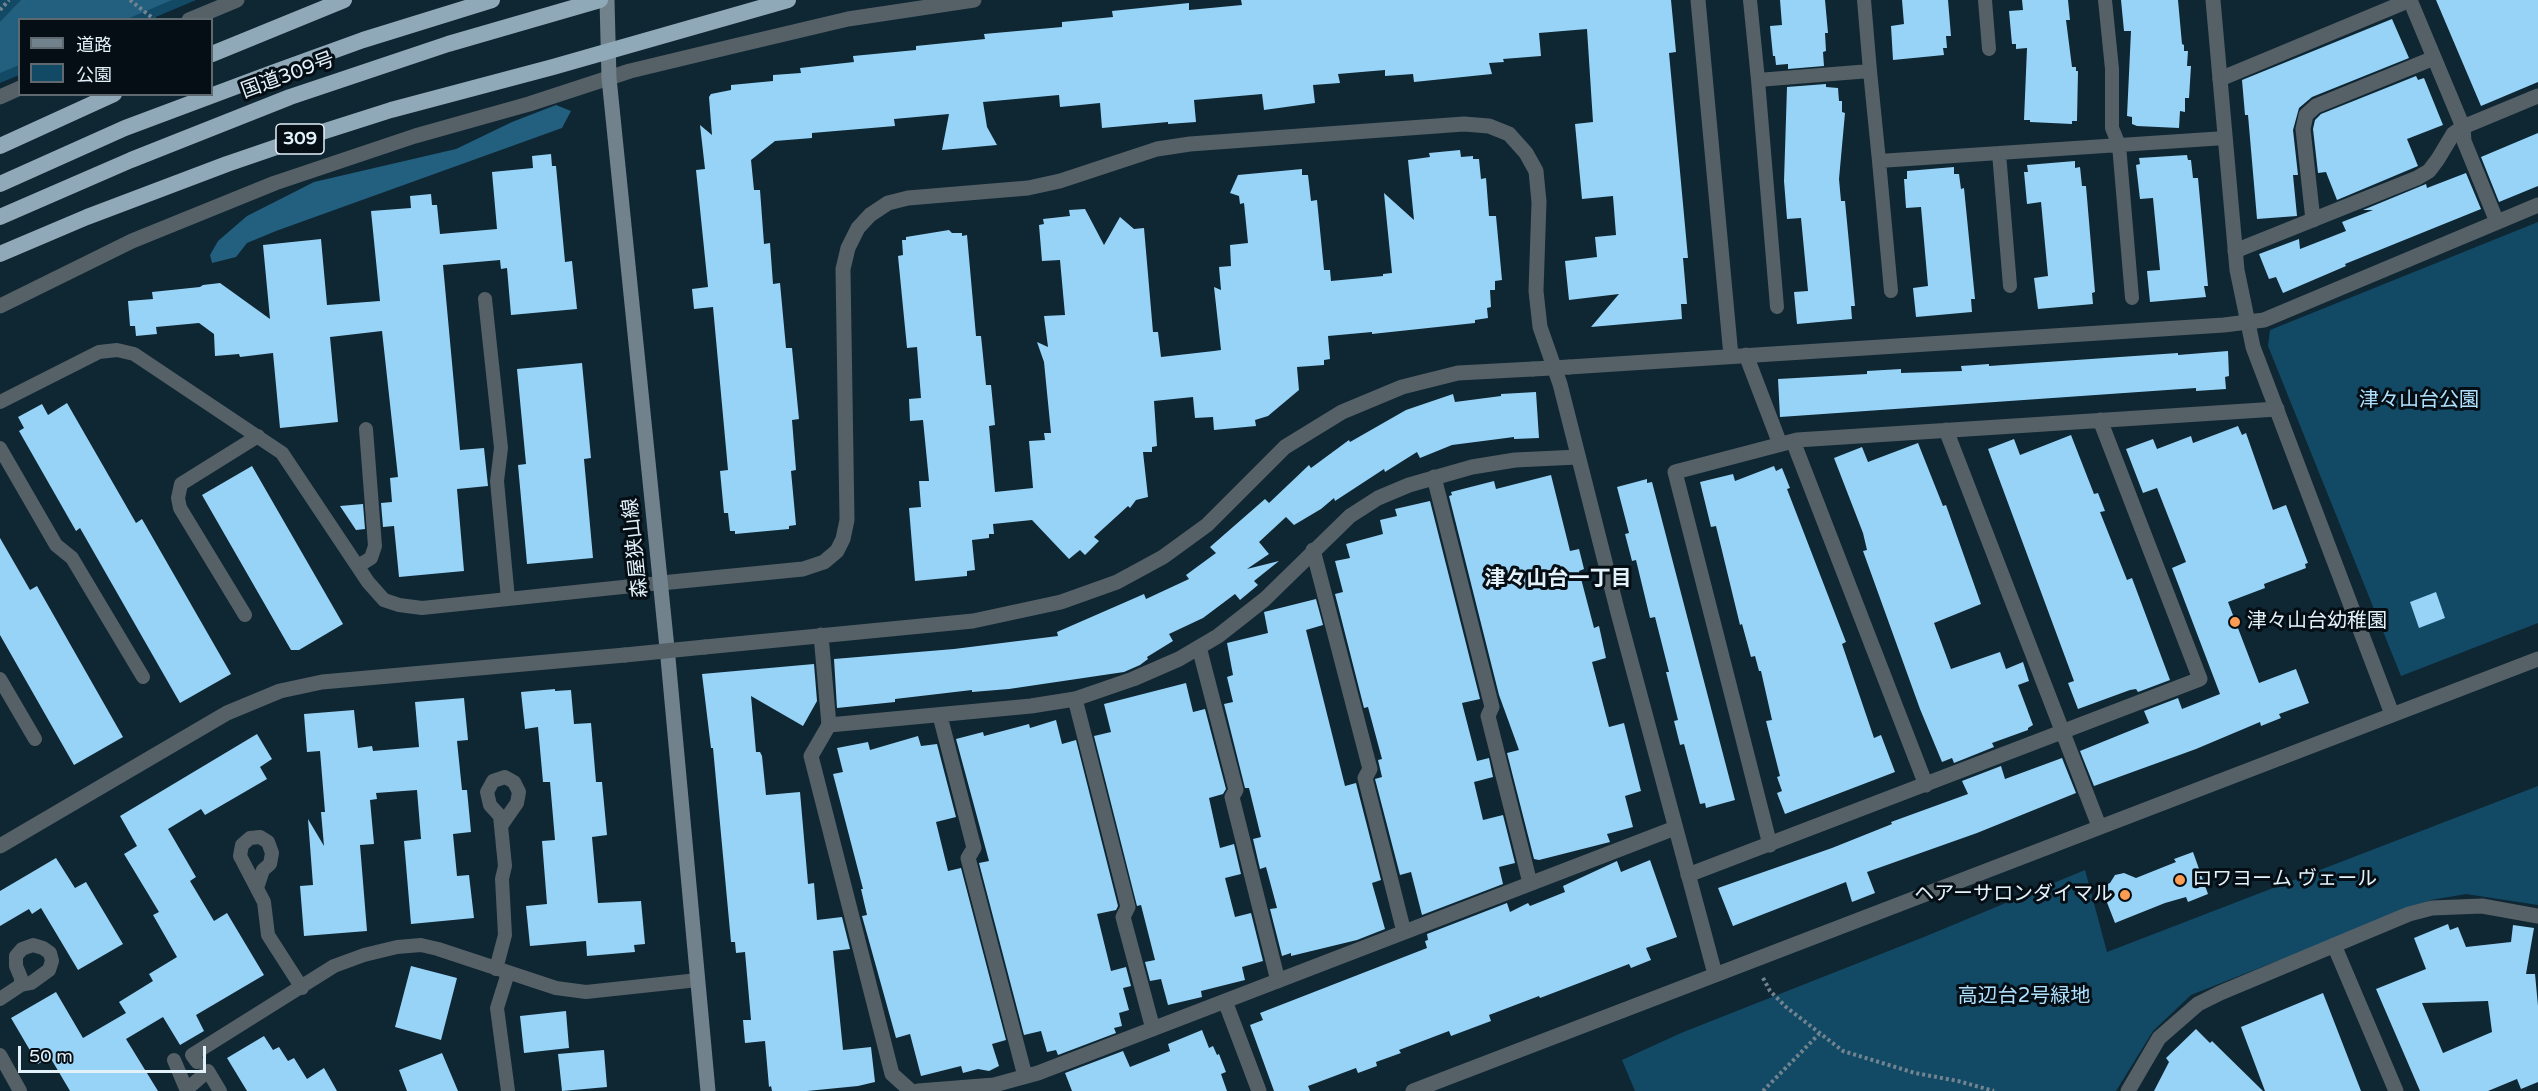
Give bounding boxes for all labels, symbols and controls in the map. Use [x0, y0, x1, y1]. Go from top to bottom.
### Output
legend [18, 18, 213, 96]
text: 道路 [76, 34, 112, 56]
street label: 国道309号 [238, 48, 338, 104]
text: 公園 [76, 64, 112, 86]
road number: 309 [276, 124, 324, 154]
park label: 津々山台公園 [2359, 389, 2479, 413]
street label: 森屋狭山線 [619, 497, 653, 599]
district label: 津々山台一丁目 [1485, 566, 1631, 592]
place label: 津々山台幼稚園 [2247, 610, 2387, 634]
marker: 津々山台幼稚園 [2228, 615, 2242, 629]
place label: ロワヨーム ヴェール [2192, 868, 2377, 892]
marker: ロワヨーム ヴェール [2173, 873, 2187, 887]
place label: ヘアーサロンダイマル [1914, 883, 2113, 907]
marker: ヘアーサロンダイマル [2118, 888, 2132, 902]
park label: 高辺台2号緑地 [1958, 985, 2090, 1009]
scale bar [21, 1034, 208, 1072]
text: 50 m [29, 1045, 73, 1067]

